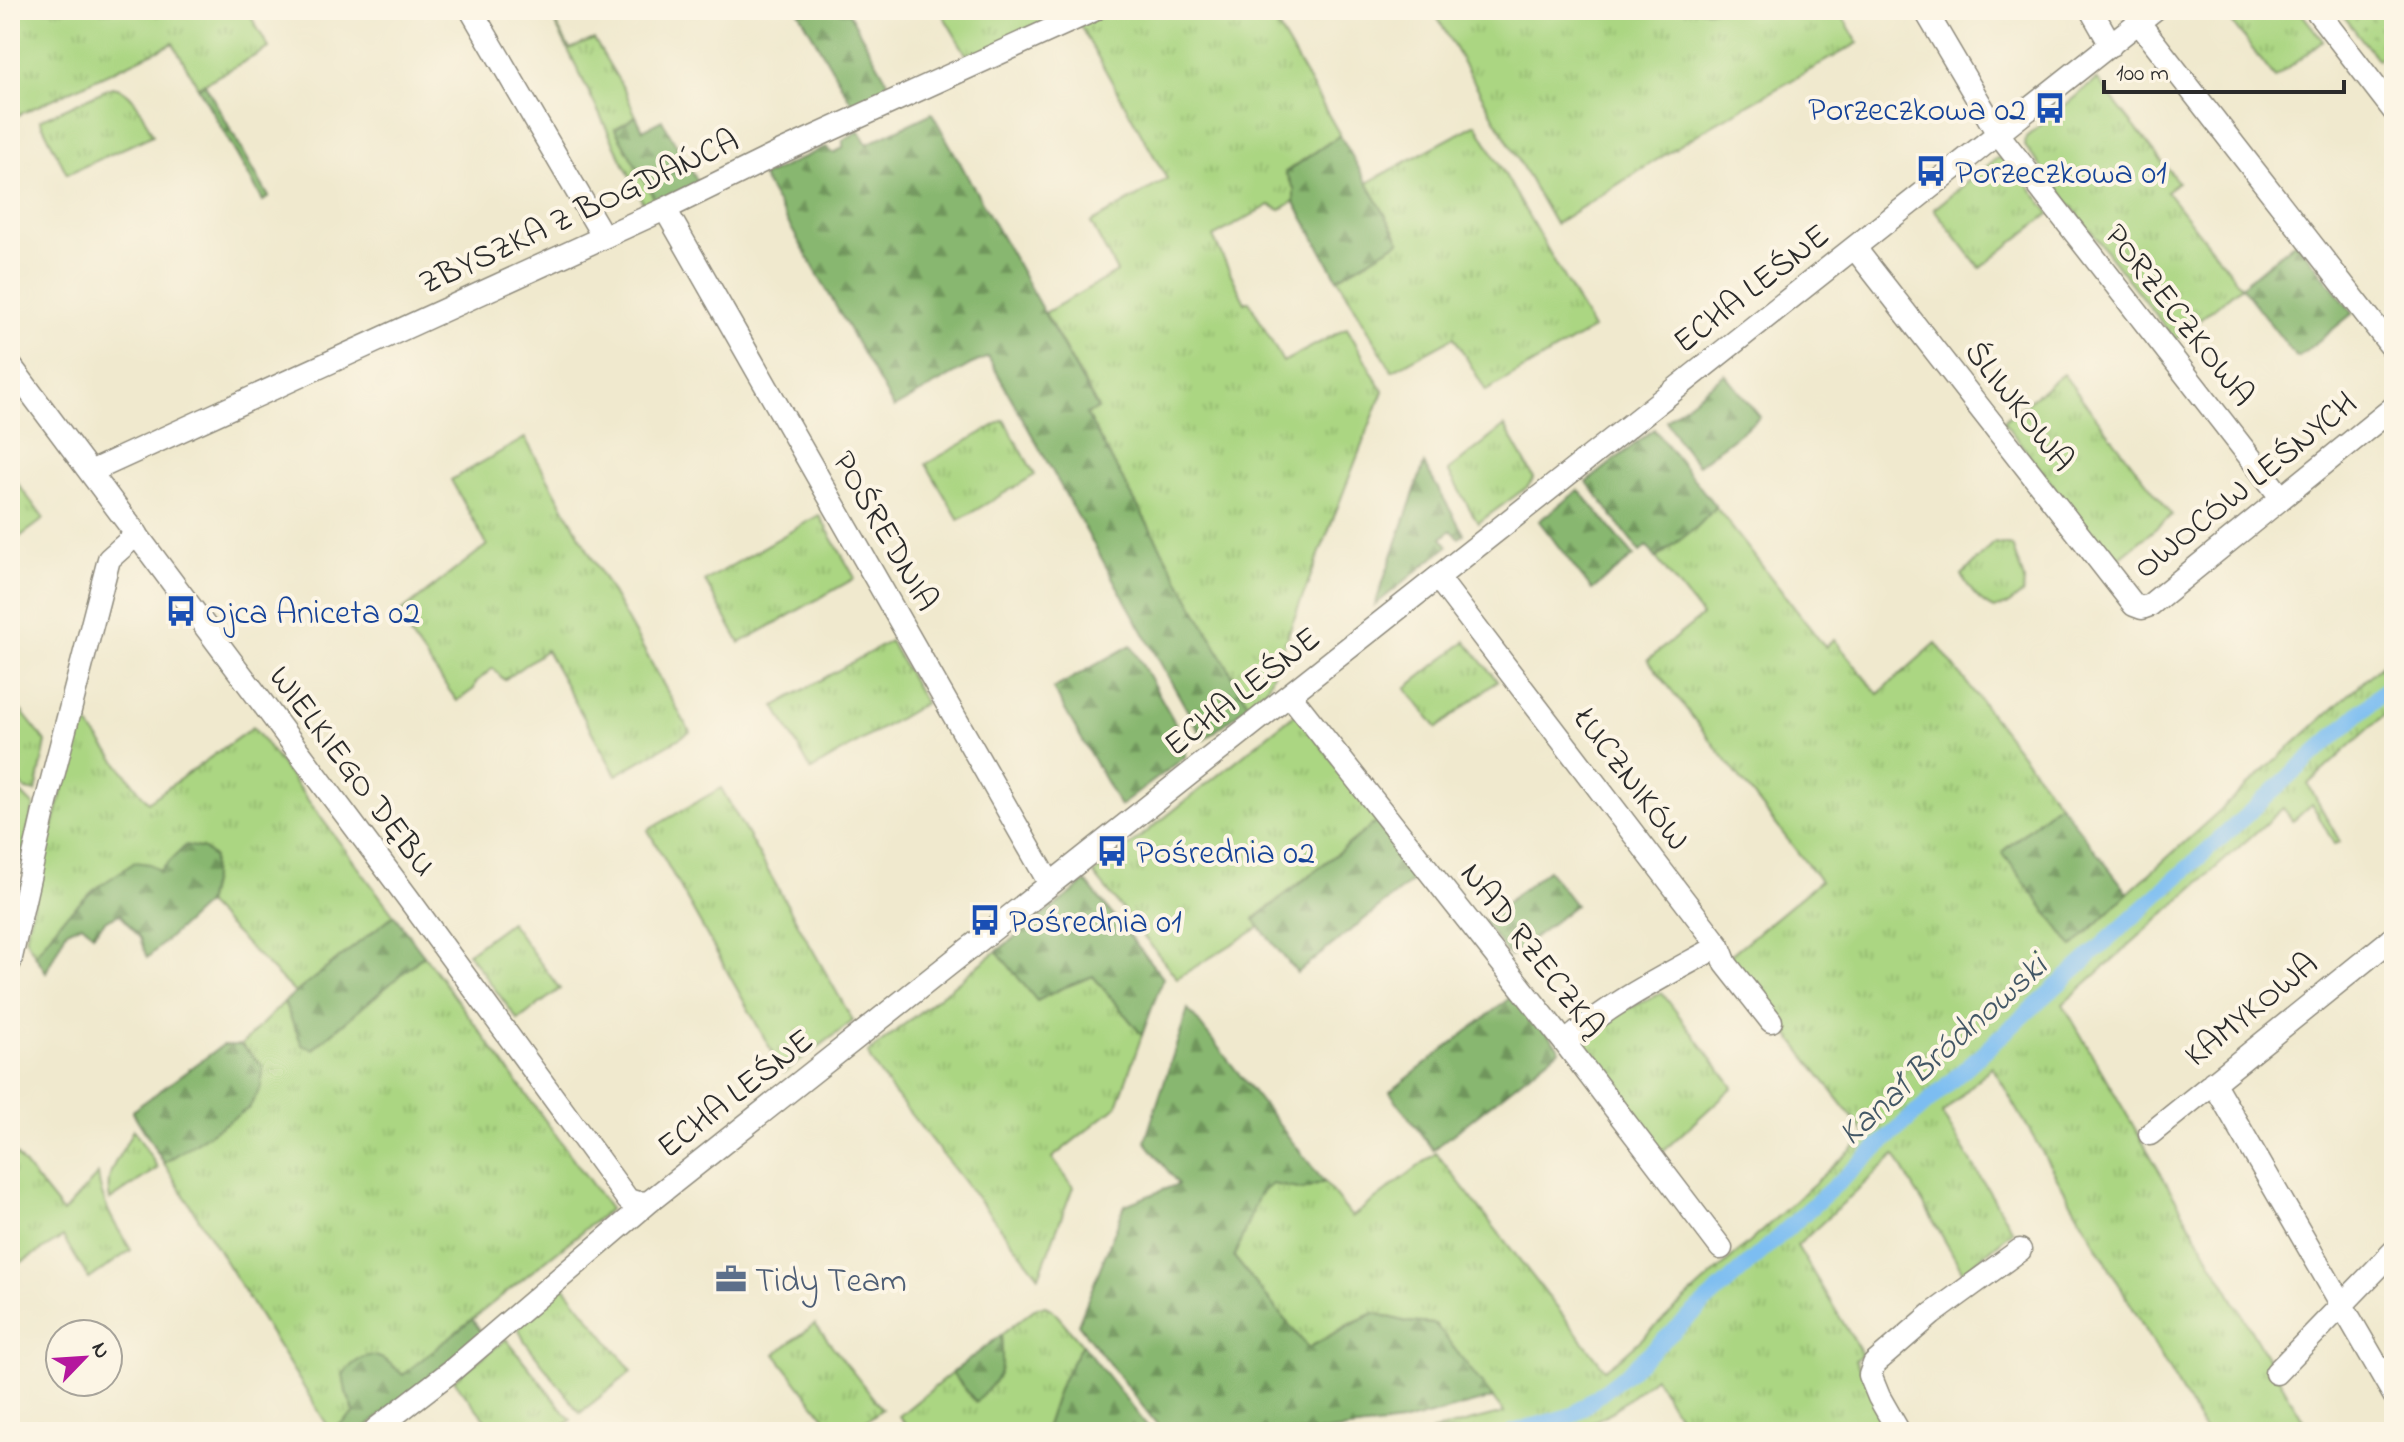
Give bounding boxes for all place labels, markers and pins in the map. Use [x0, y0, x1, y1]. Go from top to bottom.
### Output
place label: Porzeczkowa 02 [1808, 87, 2026, 137]
bus stop icon: Porzeczkowa 02 [2033, 91, 2067, 125]
place label: Porzeczkowa 01 [1955, 150, 2167, 200]
bus stop icon: Porzeczkowa 01 [1914, 154, 1948, 188]
place label: Ojca Aniceta 02 [205, 590, 420, 640]
bus stop icon: Ojca Aniceta 02 [164, 594, 198, 628]
place label: Pośrednia 02 [1136, 830, 1315, 880]
bus stop icon: Pośrednia 02 [1095, 834, 1129, 868]
place label: Pośrednia 01 [1009, 899, 1182, 949]
bus stop icon: Pośrednia 01 [968, 903, 1002, 937]
place label: Tidy Team [755, 1258, 907, 1308]
office icon: Tidy Team [714, 1262, 748, 1296]

